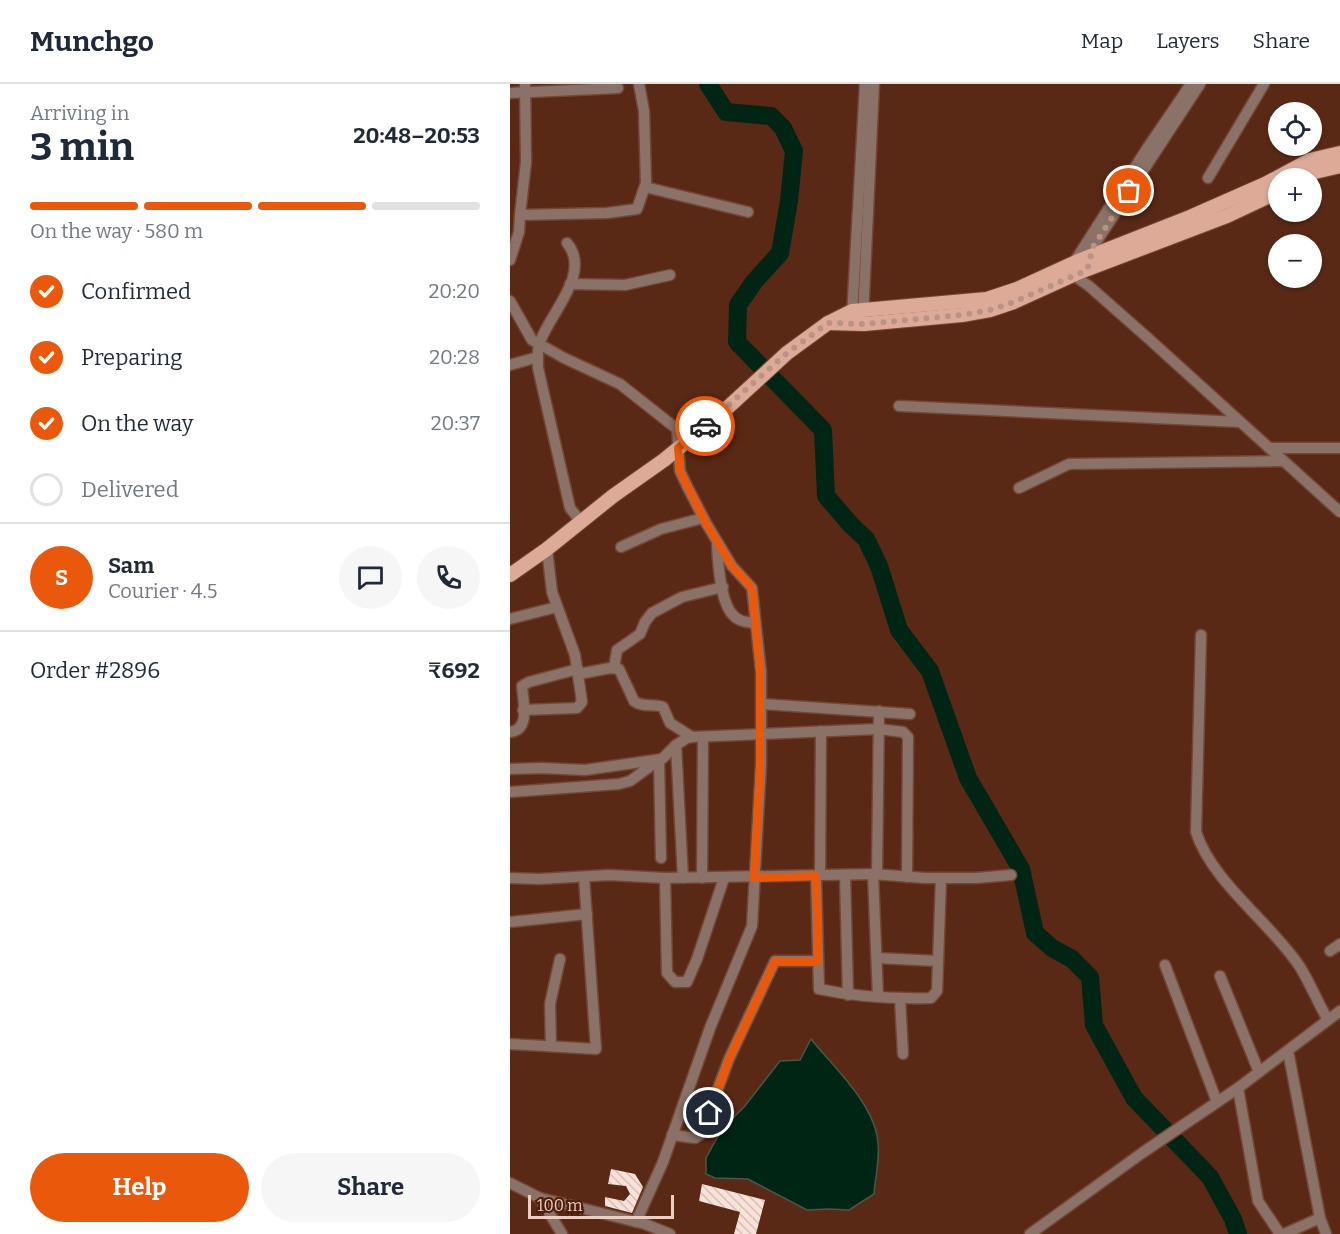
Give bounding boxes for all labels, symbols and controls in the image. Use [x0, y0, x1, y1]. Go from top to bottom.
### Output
text: Munchgo [30, 25, 154, 58]
text: Map [1081, 28, 1123, 54]
text: Layers [1156, 28, 1220, 54]
text: Share [1253, 28, 1310, 54]
text: Arriving in [30, 101, 129, 125]
map controls [1268, 102, 1322, 288]
button: locate [1268, 102, 1322, 156]
text: 20:48–20:53 [353, 122, 480, 149]
text: 3 min [30, 124, 134, 170]
pin [1103, 165, 1154, 216]
button: + [1268, 168, 1322, 222]
icon: bag [1112, 174, 1145, 207]
text: On the way · 580 m [30, 219, 203, 243]
button: − [1268, 234, 1322, 288]
icon: check [30, 275, 63, 308]
text: Confirmed [81, 278, 191, 305]
text: 20:20 [428, 279, 480, 303]
icon: check [30, 341, 63, 374]
text: Preparing [81, 344, 183, 371]
text: 20:28 [429, 345, 480, 369]
courier [675, 396, 735, 456]
icon: check [30, 407, 63, 440]
text: On the way [81, 410, 193, 437]
icon: car [689, 410, 722, 443]
text: 20:37 [431, 411, 480, 435]
text: Delivered [81, 476, 179, 503]
button: chat [339, 546, 402, 609]
button: phone [417, 546, 480, 609]
text: Sam [108, 552, 154, 579]
text: S [55, 564, 68, 591]
text: Courier · 4.5 [108, 579, 217, 603]
text: Order #2896 [30, 657, 160, 684]
text: ₹692 [428, 657, 480, 684]
pin [683, 1087, 734, 1138]
icon: home [692, 1096, 725, 1129]
button: Help [30, 1153, 249, 1222]
button: Share [261, 1153, 480, 1222]
scale bar [528, 1192, 674, 1220]
text: 100 m [537, 1196, 582, 1215]

